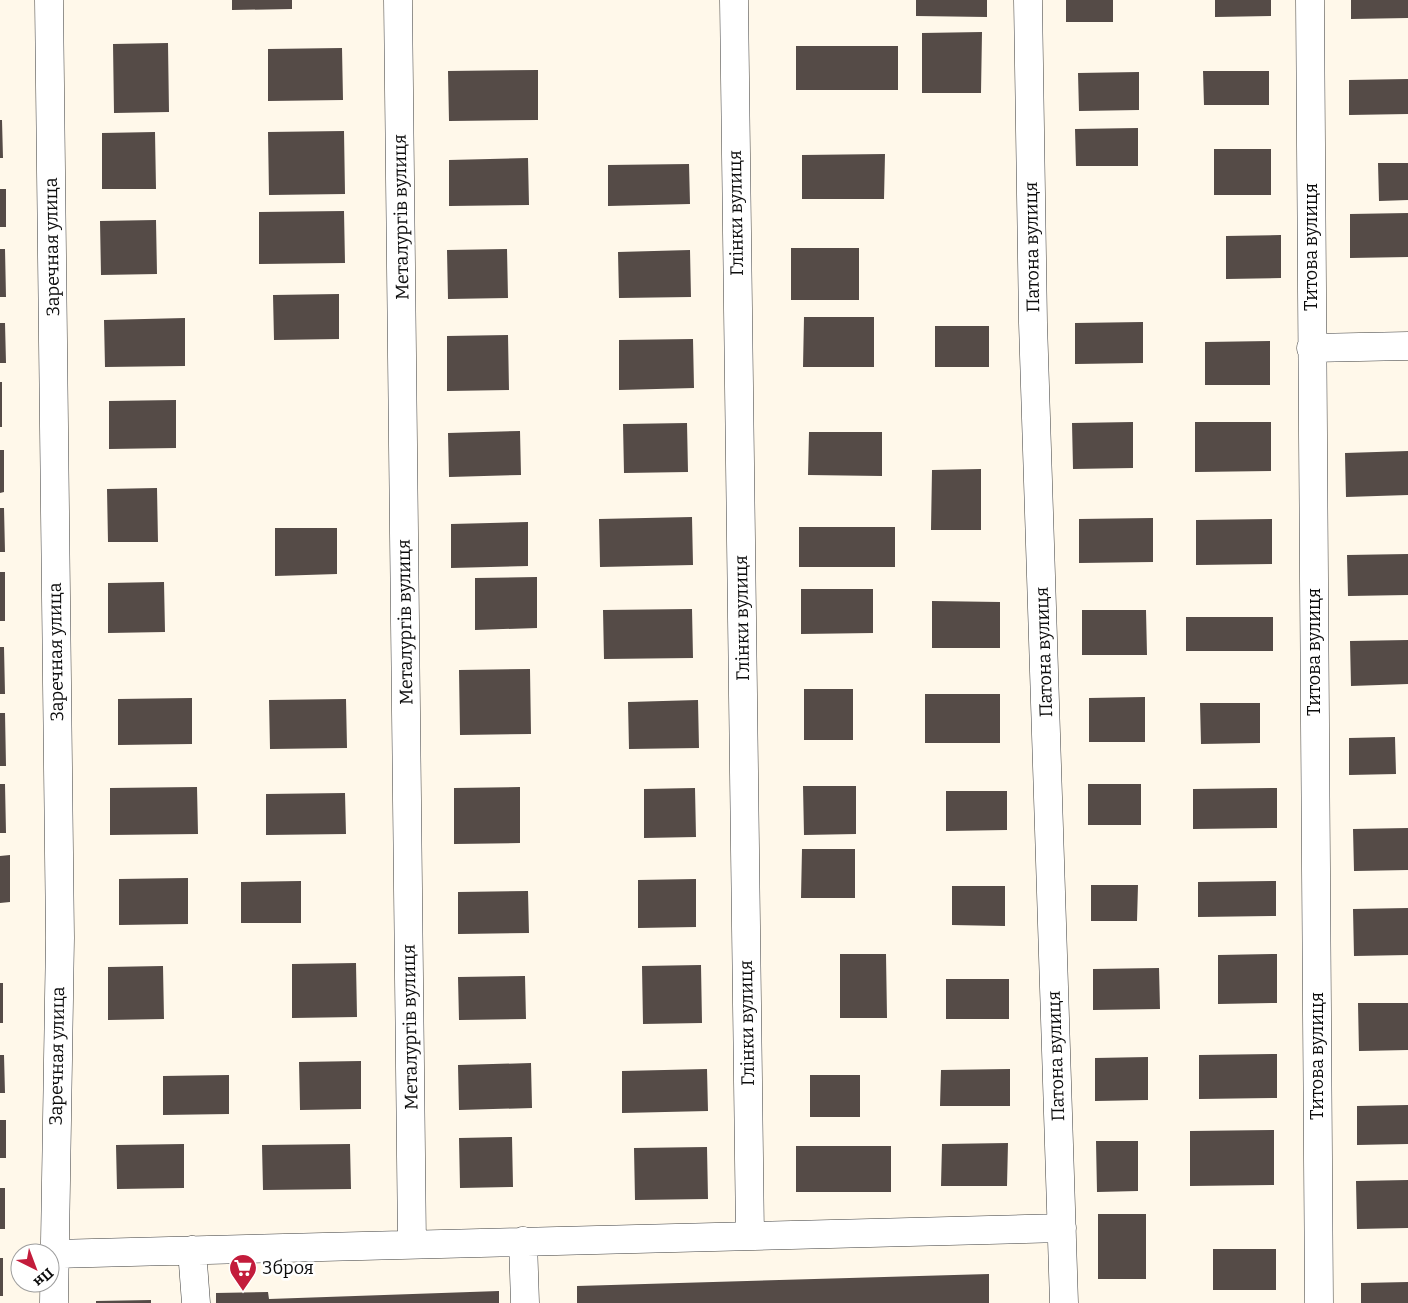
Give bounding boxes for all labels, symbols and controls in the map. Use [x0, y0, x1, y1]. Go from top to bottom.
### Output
street label: Металургів вулиця [389, 134, 413, 300]
street label: Глінки вулиця [724, 150, 748, 276]
street label: Заречная улица [40, 177, 64, 317]
street label: Патона вулиця [1020, 181, 1044, 312]
street label: Титова вулиця [1300, 183, 1322, 311]
street label: Металургів вулиця [393, 539, 417, 705]
street label: Глінки вулиця [730, 555, 754, 681]
street label: Заречная улица [44, 582, 68, 722]
street label: Патона вулиця [1031, 586, 1057, 718]
street label: Титова вулиця [1303, 588, 1325, 716]
street label: Металургів вулиця [398, 944, 422, 1110]
street label: Глінки вулиця [735, 960, 759, 1086]
street label: Заречная улица [45, 986, 69, 1126]
street label: Патона вулиця [1043, 990, 1069, 1122]
street label: Титова вулиця [1306, 992, 1328, 1120]
north arrow [10, 1243, 60, 1293]
supermarket icon: Зброя [228, 1253, 258, 1292]
place label: Зброя [262, 1257, 314, 1279]
text: Пн [30, 1264, 57, 1290]

